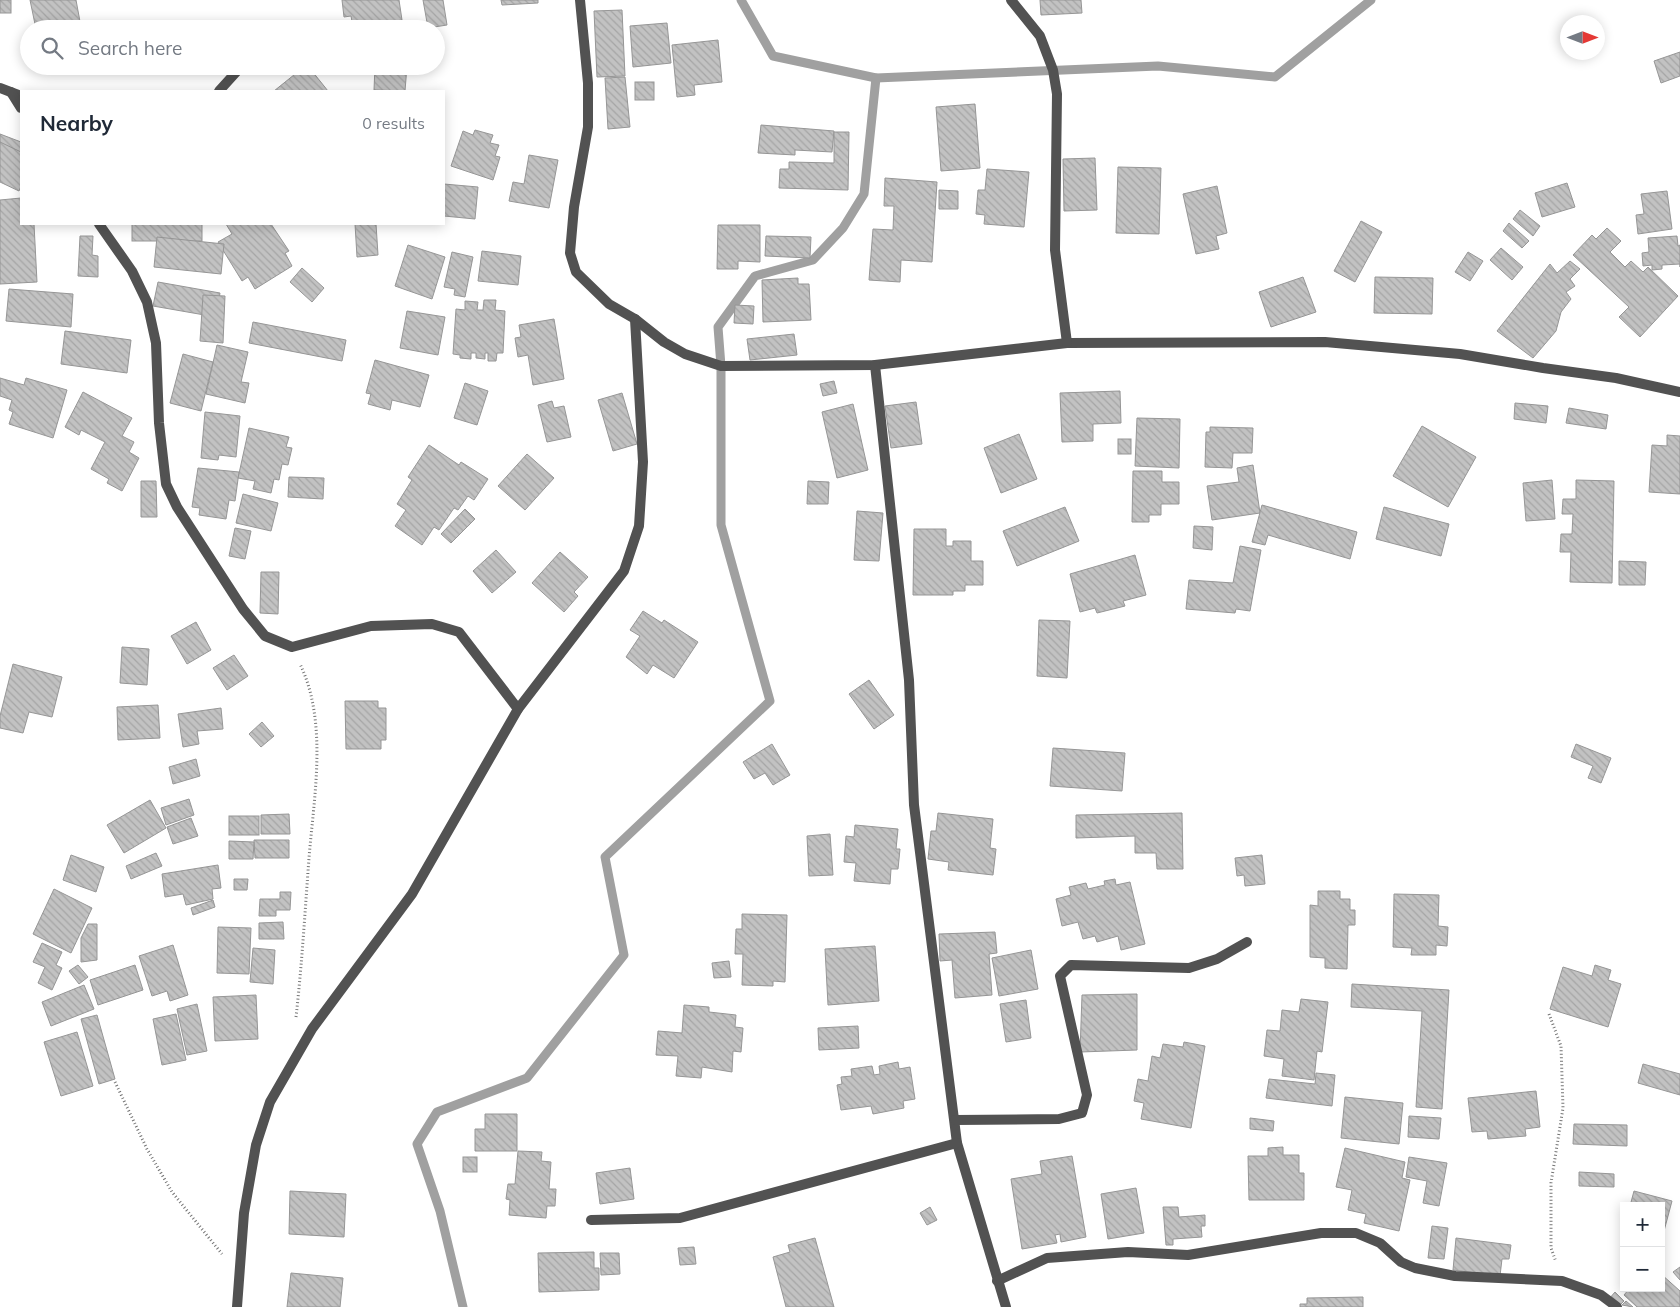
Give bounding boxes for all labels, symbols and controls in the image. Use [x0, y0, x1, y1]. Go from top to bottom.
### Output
north arrow [1560, 15, 1605, 60]
search box [20, 20, 445, 75]
icon: search [38, 34, 66, 62]
text: Search here [78, 36, 182, 60]
text: Nearby [40, 110, 113, 136]
text: 0 results [362, 113, 425, 133]
map controls [1620, 1202, 1665, 1292]
button: + [1620, 1202, 1665, 1247]
button: − [1620, 1247, 1665, 1292]

